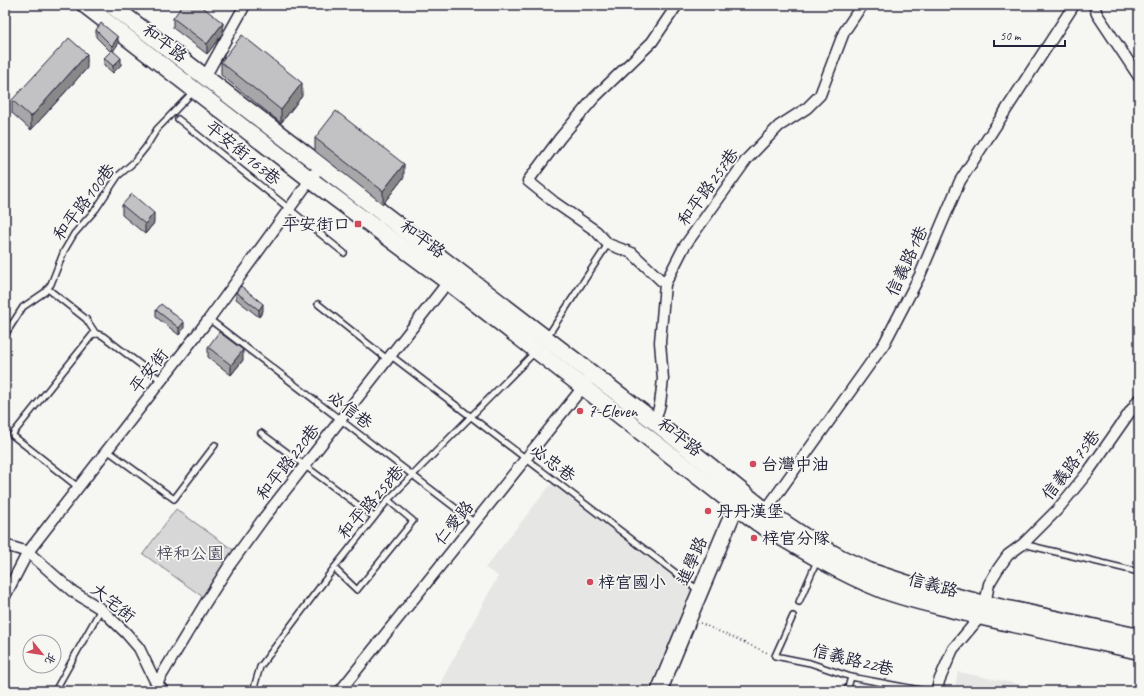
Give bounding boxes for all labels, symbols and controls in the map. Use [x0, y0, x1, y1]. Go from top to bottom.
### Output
street label: 和平路 [138, 19, 192, 67]
scale bar [994, 22, 1065, 48]
text: 50 m [1000, 28, 1022, 44]
street label: 平安街163巷 [201, 116, 286, 190]
street label: 和平路257巷 [673, 143, 744, 230]
street label: 和平路100巷 [48, 159, 120, 245]
place label: 平安街口 [282, 214, 350, 235]
street label: 和平路 [396, 215, 450, 263]
marker: 平安街口 [353, 219, 363, 229]
street label: 信義路1巷 [881, 221, 933, 300]
street label: 平安街 [125, 344, 173, 398]
street label: 必信巷 [323, 386, 377, 434]
place label: 7-Eleven [588, 401, 639, 422]
marker: 7-Eleven [575, 406, 585, 416]
street label: 和平路 [653, 413, 707, 461]
street label: 和平路220巷 [252, 419, 325, 504]
street label: 信義路75巷 [1037, 425, 1106, 504]
street label: 必忠巷 [526, 439, 580, 487]
place label: 台灣中油 [761, 454, 829, 475]
marker: 台灣中油 [748, 459, 758, 469]
street label: 和平路258巷 [333, 460, 409, 543]
street label: 仁愛路 [430, 497, 478, 549]
place label: 丹丹漢堡 [716, 501, 784, 522]
marker: 丹丹漢堡 [703, 506, 713, 516]
place label: 梓官分隊 [762, 528, 830, 549]
street label: 進學路 [672, 533, 712, 589]
marker: 梓官分隊 [749, 533, 759, 543]
park label: 梓和公園 [156, 543, 224, 564]
street label: 信義路 [906, 568, 960, 602]
place label: 梓官國小 [598, 572, 666, 593]
marker: 梓官國小 [585, 577, 595, 587]
street label: 大宅街 [87, 579, 139, 627]
north arrow [22, 634, 62, 674]
street label: 信義路22巷 [810, 640, 897, 681]
text: 北 [42, 651, 59, 667]

